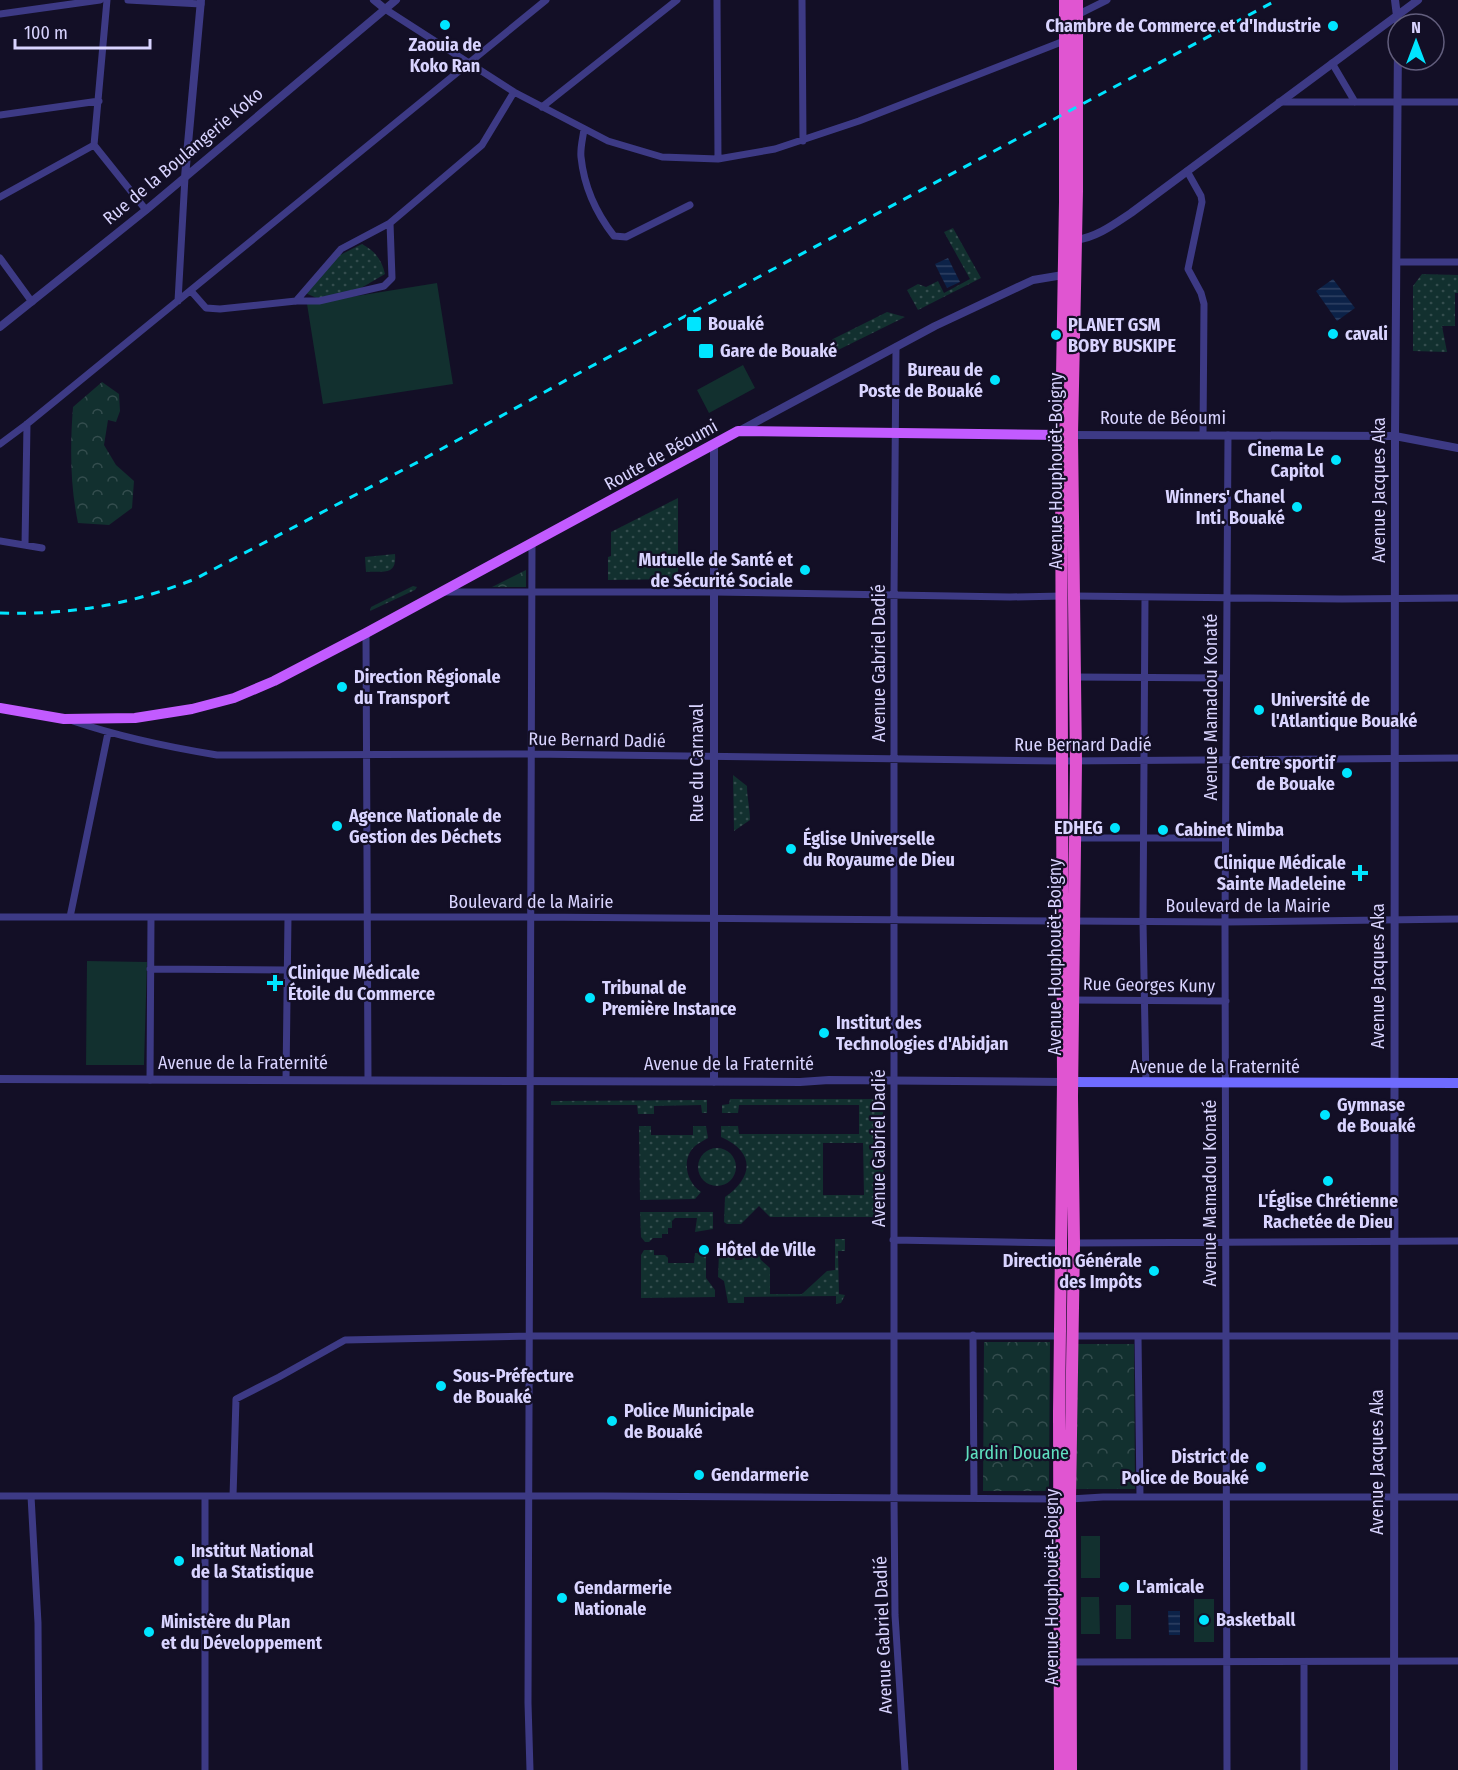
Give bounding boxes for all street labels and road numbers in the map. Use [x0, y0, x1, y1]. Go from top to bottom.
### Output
street label: Rue de la Boulangerie Koko [99, 83, 267, 229]
street label: Avenue Houphouët-Boigny [1045, 373, 1067, 569]
street label: Route de Béoumi [1100, 407, 1226, 429]
street label: Route de Béoumi [601, 415, 721, 495]
street label: Avenue Jacques Aka [1368, 417, 1390, 563]
street label: Avenue Gabriel Dadié [868, 584, 890, 742]
street label: Avenue Mamadou Konaté [1200, 613, 1222, 800]
street label: Rue du Carnaval [686, 703, 708, 822]
street label: Rue Bernard Dadié [528, 728, 666, 752]
street label: Rue Bernard Dadié [1014, 734, 1152, 756]
street label: Avenue Houphouët-Boigny [1044, 859, 1066, 1055]
street label: Boulevard de la Mairie [449, 891, 613, 913]
street label: Boulevard de la Mairie [1166, 895, 1330, 917]
street label: Avenue Jacques Aka [1367, 903, 1389, 1049]
street label: Rue Georges Kuny [1083, 973, 1215, 997]
street label: Avenue de la Fraternité [158, 1052, 328, 1074]
street label: Avenue de la Fraternité [644, 1053, 814, 1075]
street label: Avenue de la Fraternité [1130, 1056, 1300, 1078]
street label: Avenue Gabriel Dadié [868, 1069, 890, 1227]
street label: Avenue Mamadou Konaté [1199, 1099, 1221, 1286]
street label: Avenue Jacques Aka [1366, 1389, 1388, 1535]
street label: Avenue Houphouët-Boigny [1041, 1489, 1063, 1685]
street label: Avenue Gabriel Dadié [869, 1556, 897, 1714]

